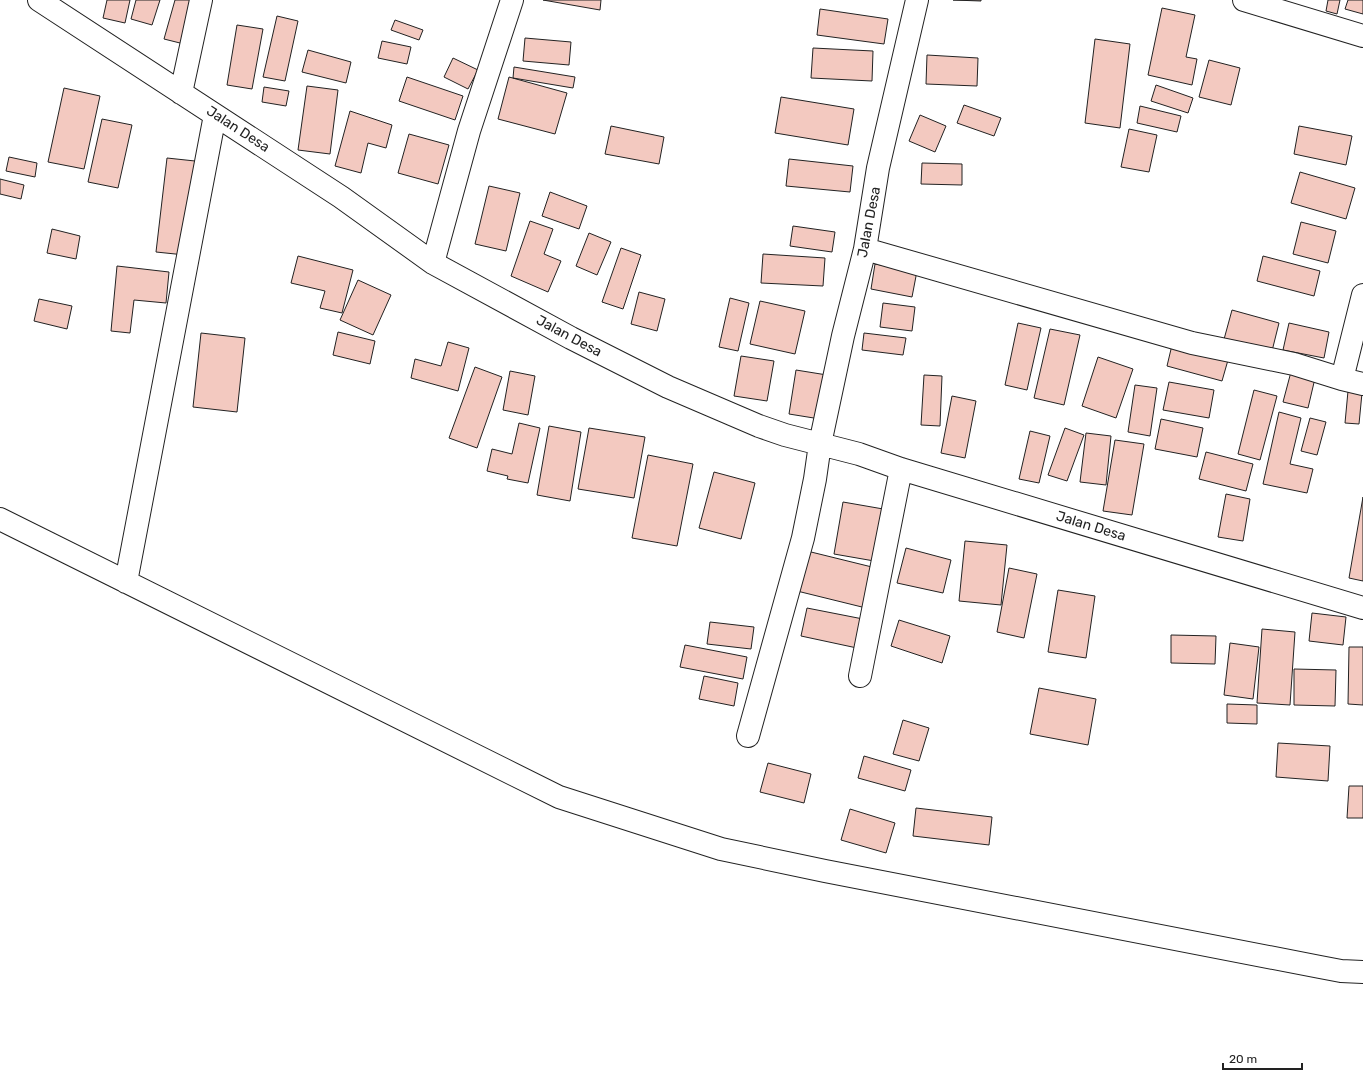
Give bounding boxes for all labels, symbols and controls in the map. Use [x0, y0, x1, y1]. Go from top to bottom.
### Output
street label: Jalan Desa [203, 102, 273, 156]
street label: Jalan Desa [854, 185, 884, 259]
street label: Jalan Desa [533, 312, 605, 360]
street label: Jalan Desa [1054, 507, 1128, 545]
scale bar [1223, 1045, 1302, 1071]
text: 20 m [1229, 1052, 1257, 1066]

